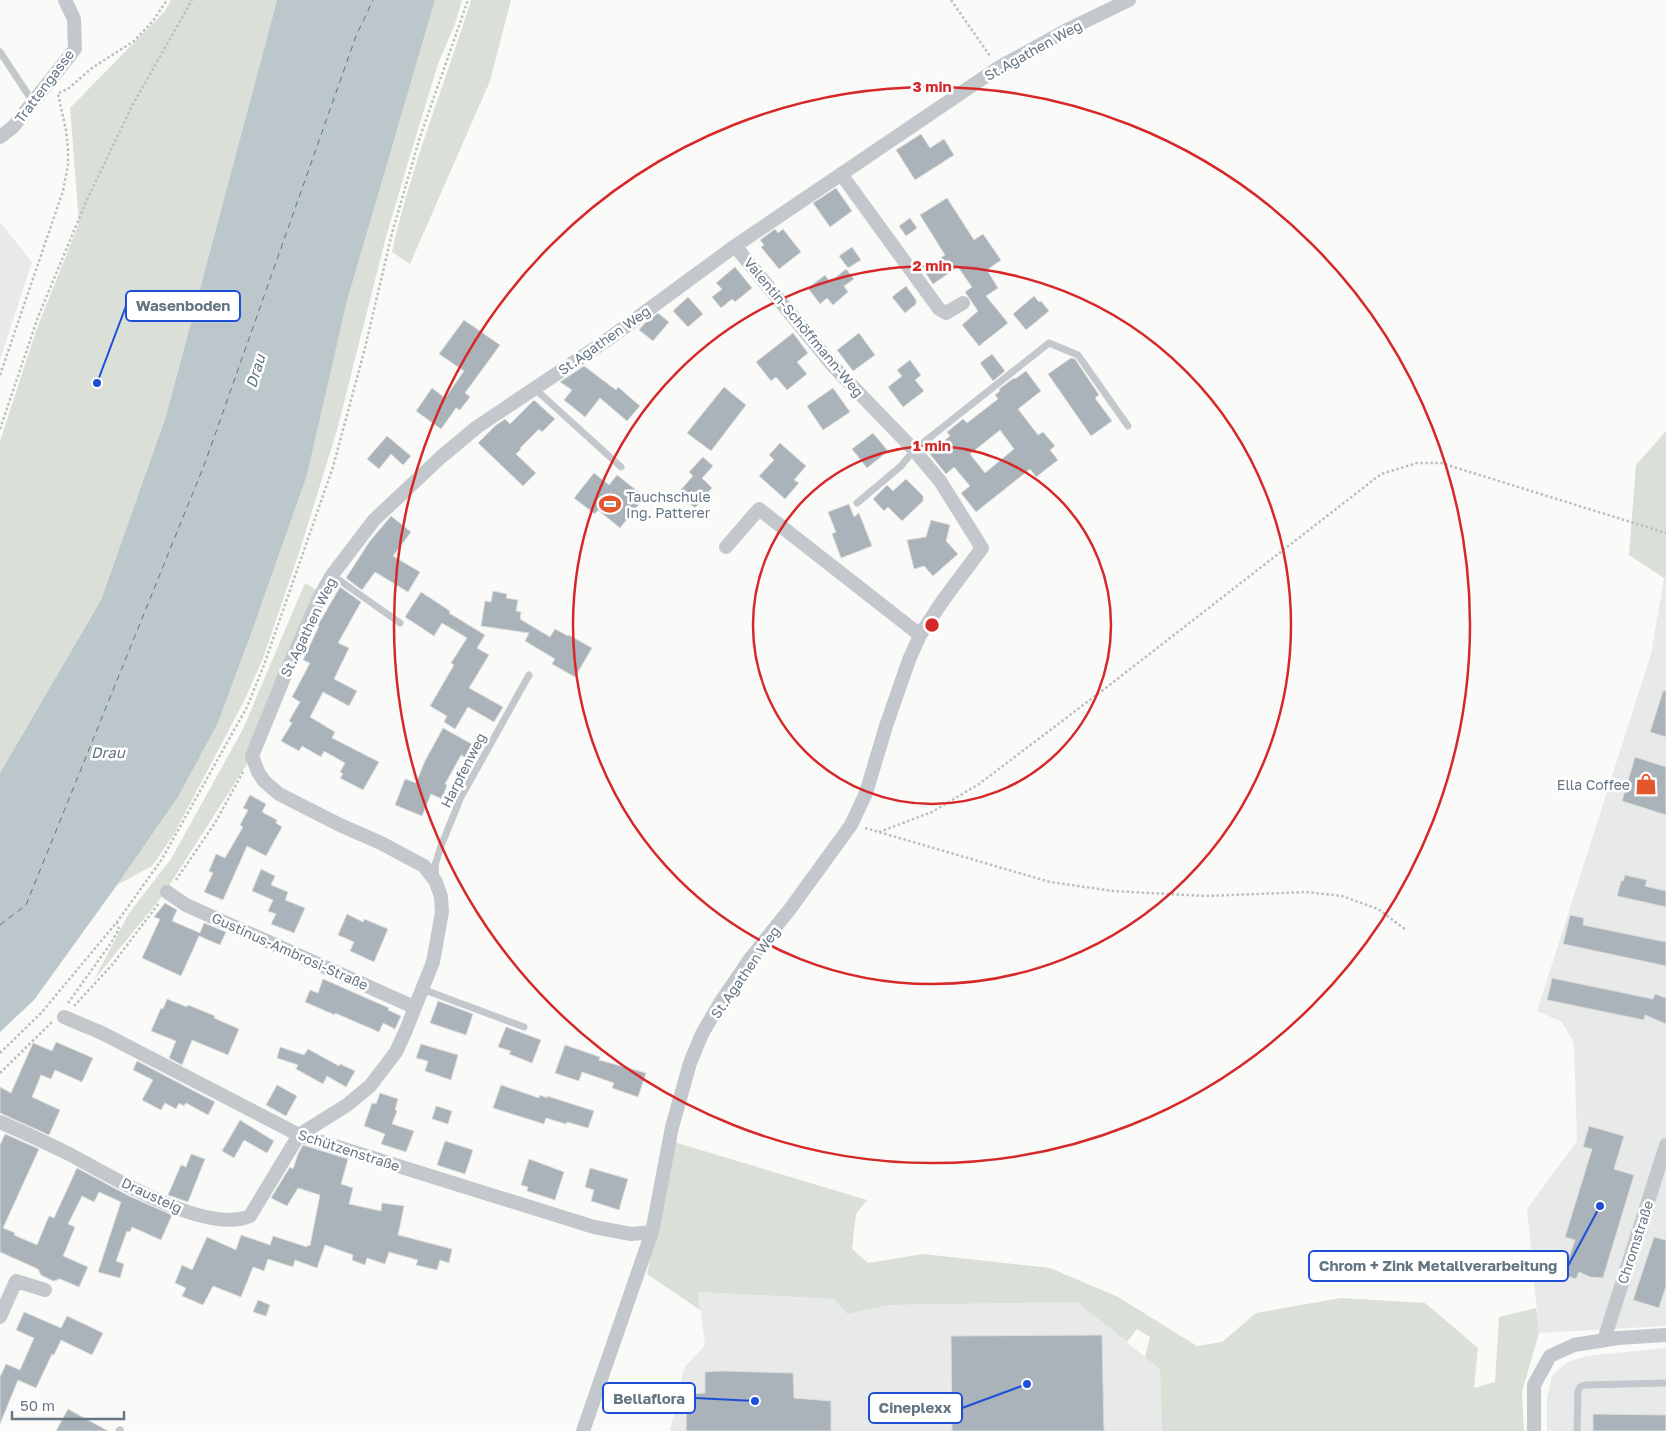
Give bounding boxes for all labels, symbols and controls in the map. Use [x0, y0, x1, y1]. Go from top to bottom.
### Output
street label: St.Agathen Weg [981, 16, 1085, 84]
street label: Trattengasse [11, 46, 77, 126]
text: 3 min [912, 77, 952, 95]
street label: Valentin-Schöffmann-Weg [741, 254, 867, 400]
text: 2 min [912, 256, 952, 274]
callout: Wasenboden [126, 291, 240, 321]
text: Wasenboden [136, 296, 230, 314]
street label: St.Agathen Weg [555, 302, 653, 378]
water label: Drau [241, 351, 269, 390]
text: 1 min [913, 436, 951, 454]
place label: Tauchschule Ing. Patterer [626, 488, 711, 521]
sports icon: Tauchschule Ing. Patterer [597, 491, 623, 517]
street label: St.Agathen Weg [277, 574, 339, 680]
centre of rings [923, 616, 941, 634]
street label: Harpfenweg [437, 730, 489, 810]
water label: Drau [91, 743, 126, 761]
shop icon: Ella Coffee [1633, 771, 1659, 797]
place label: Ella Coffee [1557, 776, 1630, 793]
street label: Gustinus-Ambrosi-Straße [209, 909, 371, 993]
street label: St.Agathen Weg [707, 923, 783, 1021]
street label: Schützenstraße [296, 1126, 402, 1174]
street label: Drausteig [119, 1174, 185, 1216]
street label: Chromstraße [1614, 1198, 1656, 1286]
callout: Chrom + Zink Metallverarbeitung [1309, 1251, 1568, 1281]
text: Chrom + Zink Metallverarbeitung [1319, 1256, 1557, 1274]
callout: Bellaflora [603, 1383, 695, 1413]
scale bar [12, 1388, 125, 1420]
text: Bellaflora [613, 1389, 685, 1407]
callout: Cineplexx [869, 1393, 962, 1423]
text: 50 m [20, 1396, 55, 1414]
text: Cineplexx [879, 1398, 952, 1416]

